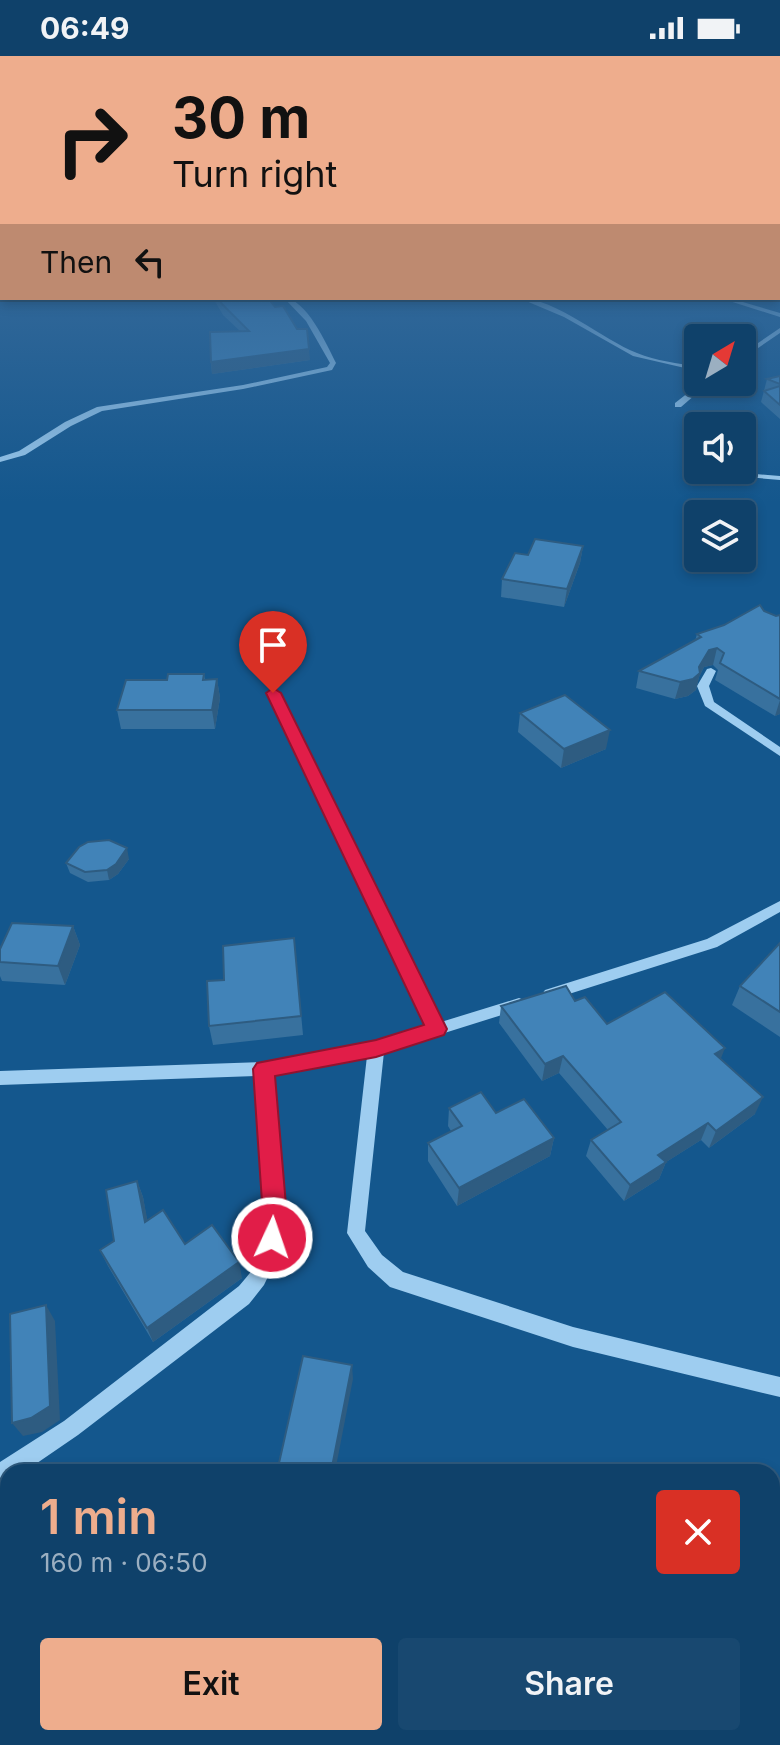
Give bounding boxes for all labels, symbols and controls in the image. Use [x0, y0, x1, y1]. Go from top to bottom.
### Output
text: 06:49 [40, 10, 130, 46]
text: 30 m [172, 84, 310, 152]
icon: right [40, 88, 144, 192]
text: Turn right [172, 152, 337, 196]
icon: left [128, 240, 172, 284]
text: Then [40, 244, 112, 280]
north arrow [684, 324, 756, 396]
map controls [684, 324, 756, 572]
button: sound [684, 412, 756, 484]
button: layers [684, 500, 756, 572]
pin [239, 611, 307, 693]
icon: arrive [251, 623, 295, 667]
position arrow [230, 1196, 314, 1280]
text: 1 min [40, 1487, 158, 1546]
button: close [656, 1490, 740, 1574]
text: 160 m · 06:50 [40, 1547, 208, 1578]
button: Exit [40, 1638, 382, 1730]
button: Share [398, 1638, 740, 1730]

